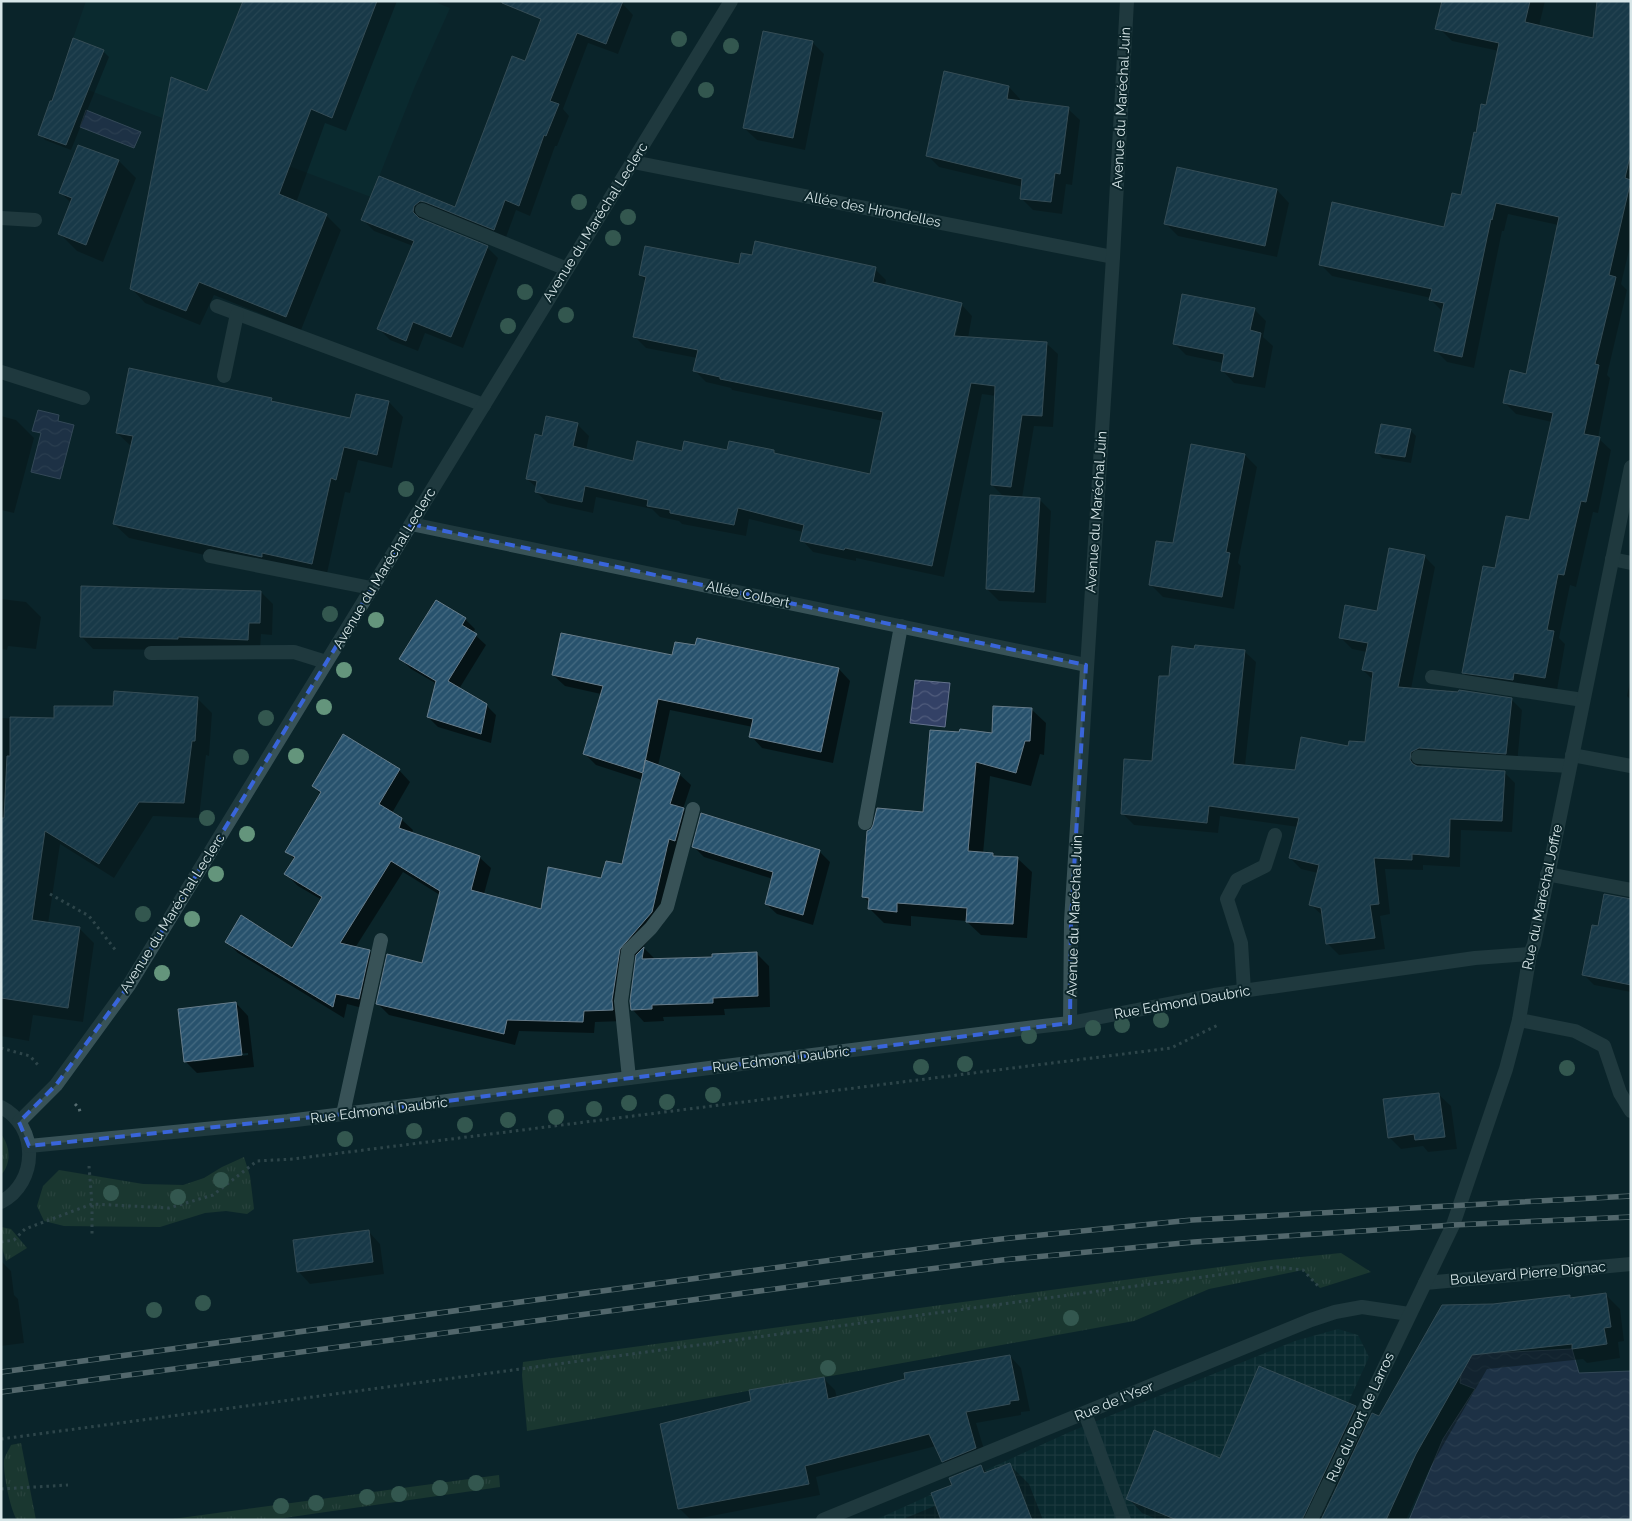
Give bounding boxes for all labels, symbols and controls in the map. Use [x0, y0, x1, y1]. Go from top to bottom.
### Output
street label: Avenue du Maréchal Juin [1109, 27, 1133, 189]
street label: Avenue du Maréchal Leclerc [539, 139, 651, 305]
street label: Allée des Hirondelles [804, 188, 943, 230]
street label: Avenue du Maréchal Juin [1082, 430, 1110, 594]
street label: Avenue du Maréchal Leclerc [330, 484, 439, 651]
street label: Allée Colbert [705, 577, 792, 611]
street label: Rue du Maréchal Joffre [1519, 823, 1565, 971]
street label: Avenue du Maréchal Leclerc [116, 830, 228, 996]
street label: Avenue du Maréchal Juin [1063, 835, 1085, 997]
street label: Rue Edmond Daubric [1113, 982, 1252, 1022]
street label: Rue Edmond Daubric [712, 1043, 851, 1075]
street label: Rue Edmond Daubric [310, 1094, 449, 1126]
street label: Boulevard Pierre Dignac [1449, 1258, 1607, 1288]
street label: Rue du Port de Larros [1323, 1350, 1397, 1484]
street label: Rue de l'Yser [1072, 1378, 1156, 1424]

